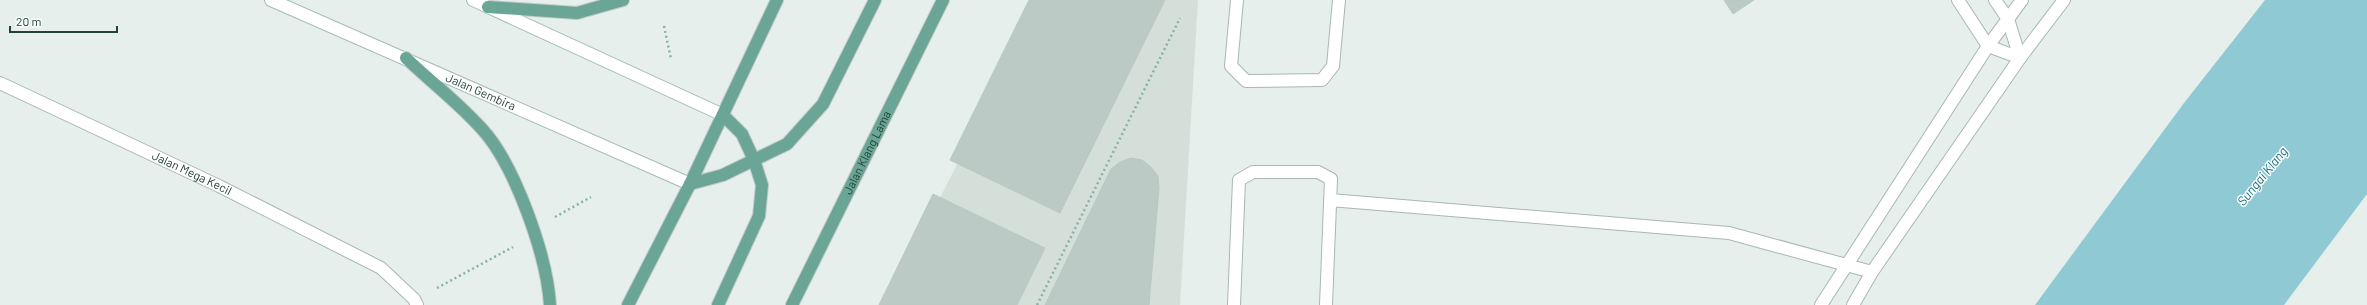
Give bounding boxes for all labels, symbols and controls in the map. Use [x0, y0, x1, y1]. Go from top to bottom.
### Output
scale bar [10, 8, 117, 34]
text: 20 m [16, 14, 42, 28]
street label: Jalan Gembira [444, 70, 518, 113]
street label: Jalan Klang Lama [840, 108, 893, 196]
water label: Sungai Klang [2233, 143, 2291, 209]
street label: Jalan Mega Kecil [150, 148, 234, 197]

